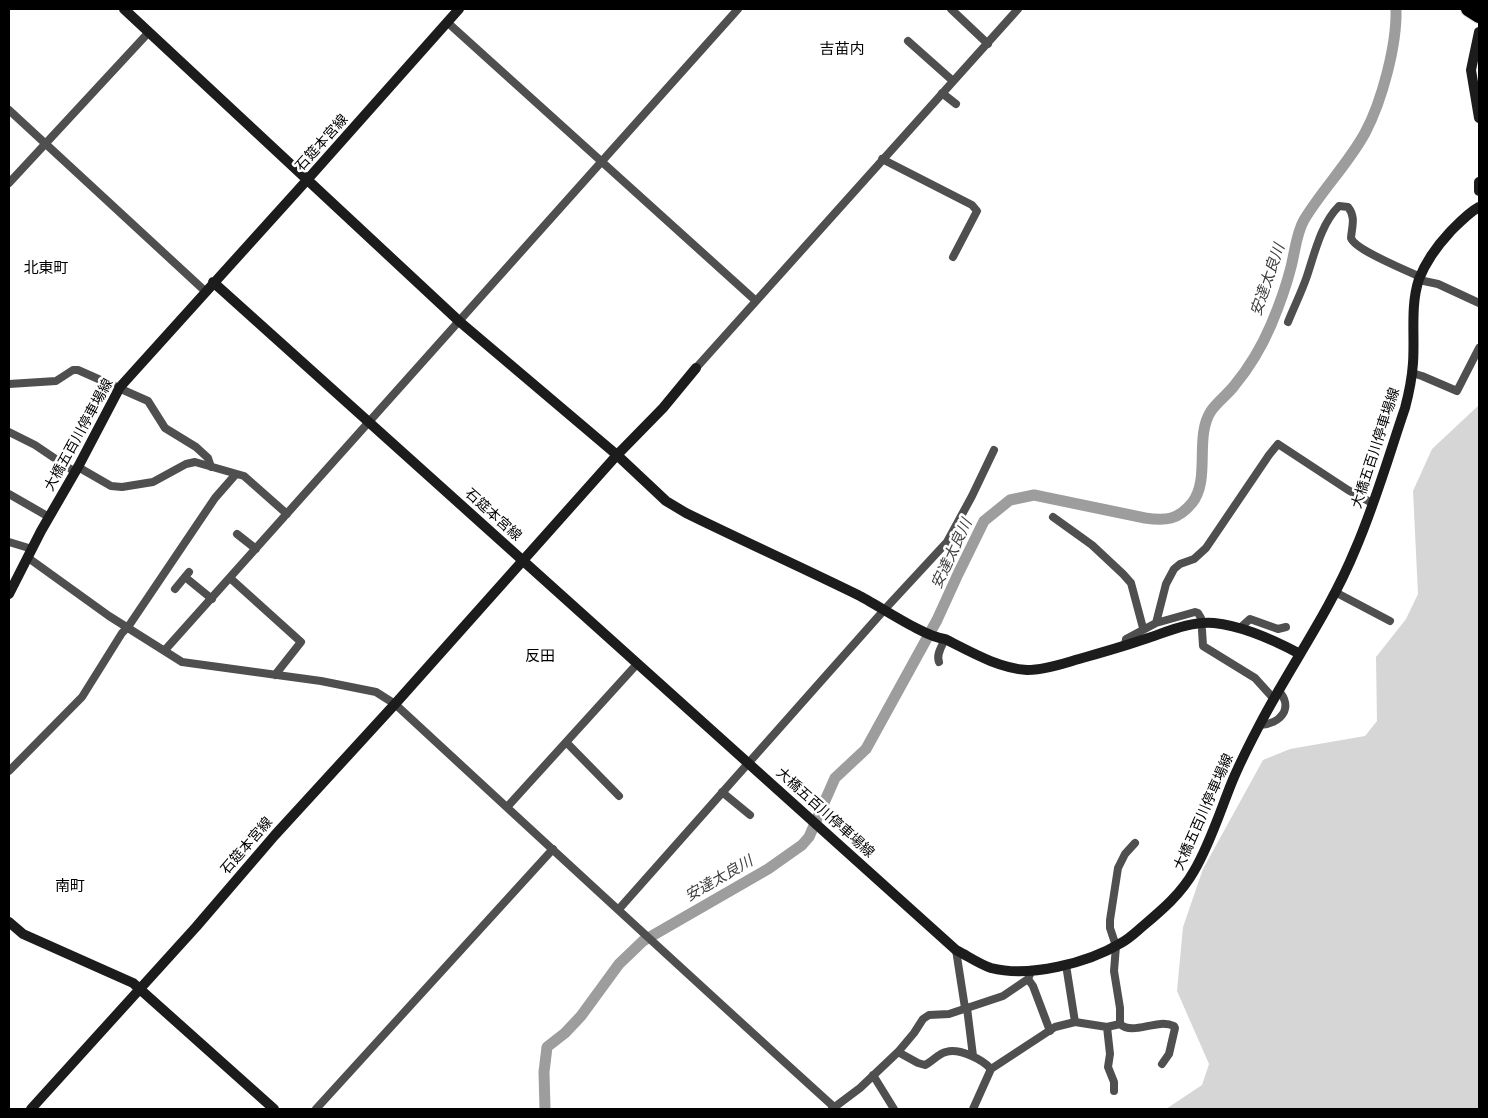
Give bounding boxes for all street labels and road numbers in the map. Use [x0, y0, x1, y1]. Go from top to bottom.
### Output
street label: 石筵本宮線 [292, 111, 352, 175]
street label: 大橋五百川停車場線 [41, 376, 117, 494]
street label: 大橋五百川停車場線 [1349, 385, 1403, 511]
street label: 石筵本宮線 [461, 485, 525, 545]
street label: 大橋五百川停車場線 [1171, 751, 1237, 873]
street label: 大橋五百川停車場線 [773, 765, 877, 861]
street label: 石筵本宮線 [218, 814, 276, 878]

